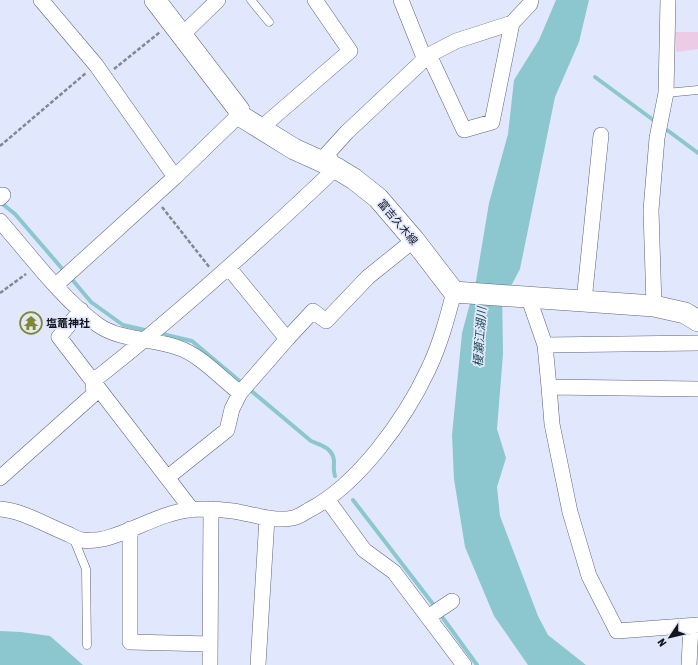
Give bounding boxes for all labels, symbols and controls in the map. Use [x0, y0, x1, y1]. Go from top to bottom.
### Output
street label: 富吉久木線 [376, 197, 420, 247]
water label: 榎瀬江湖川 [471, 305, 489, 367]
temple icon: 塩竈神社 [18, 310, 44, 336]
place label: 塩竈神社 [46, 317, 90, 329]
north arrow [650, 617, 690, 657]
text: N [655, 637, 669, 649]

